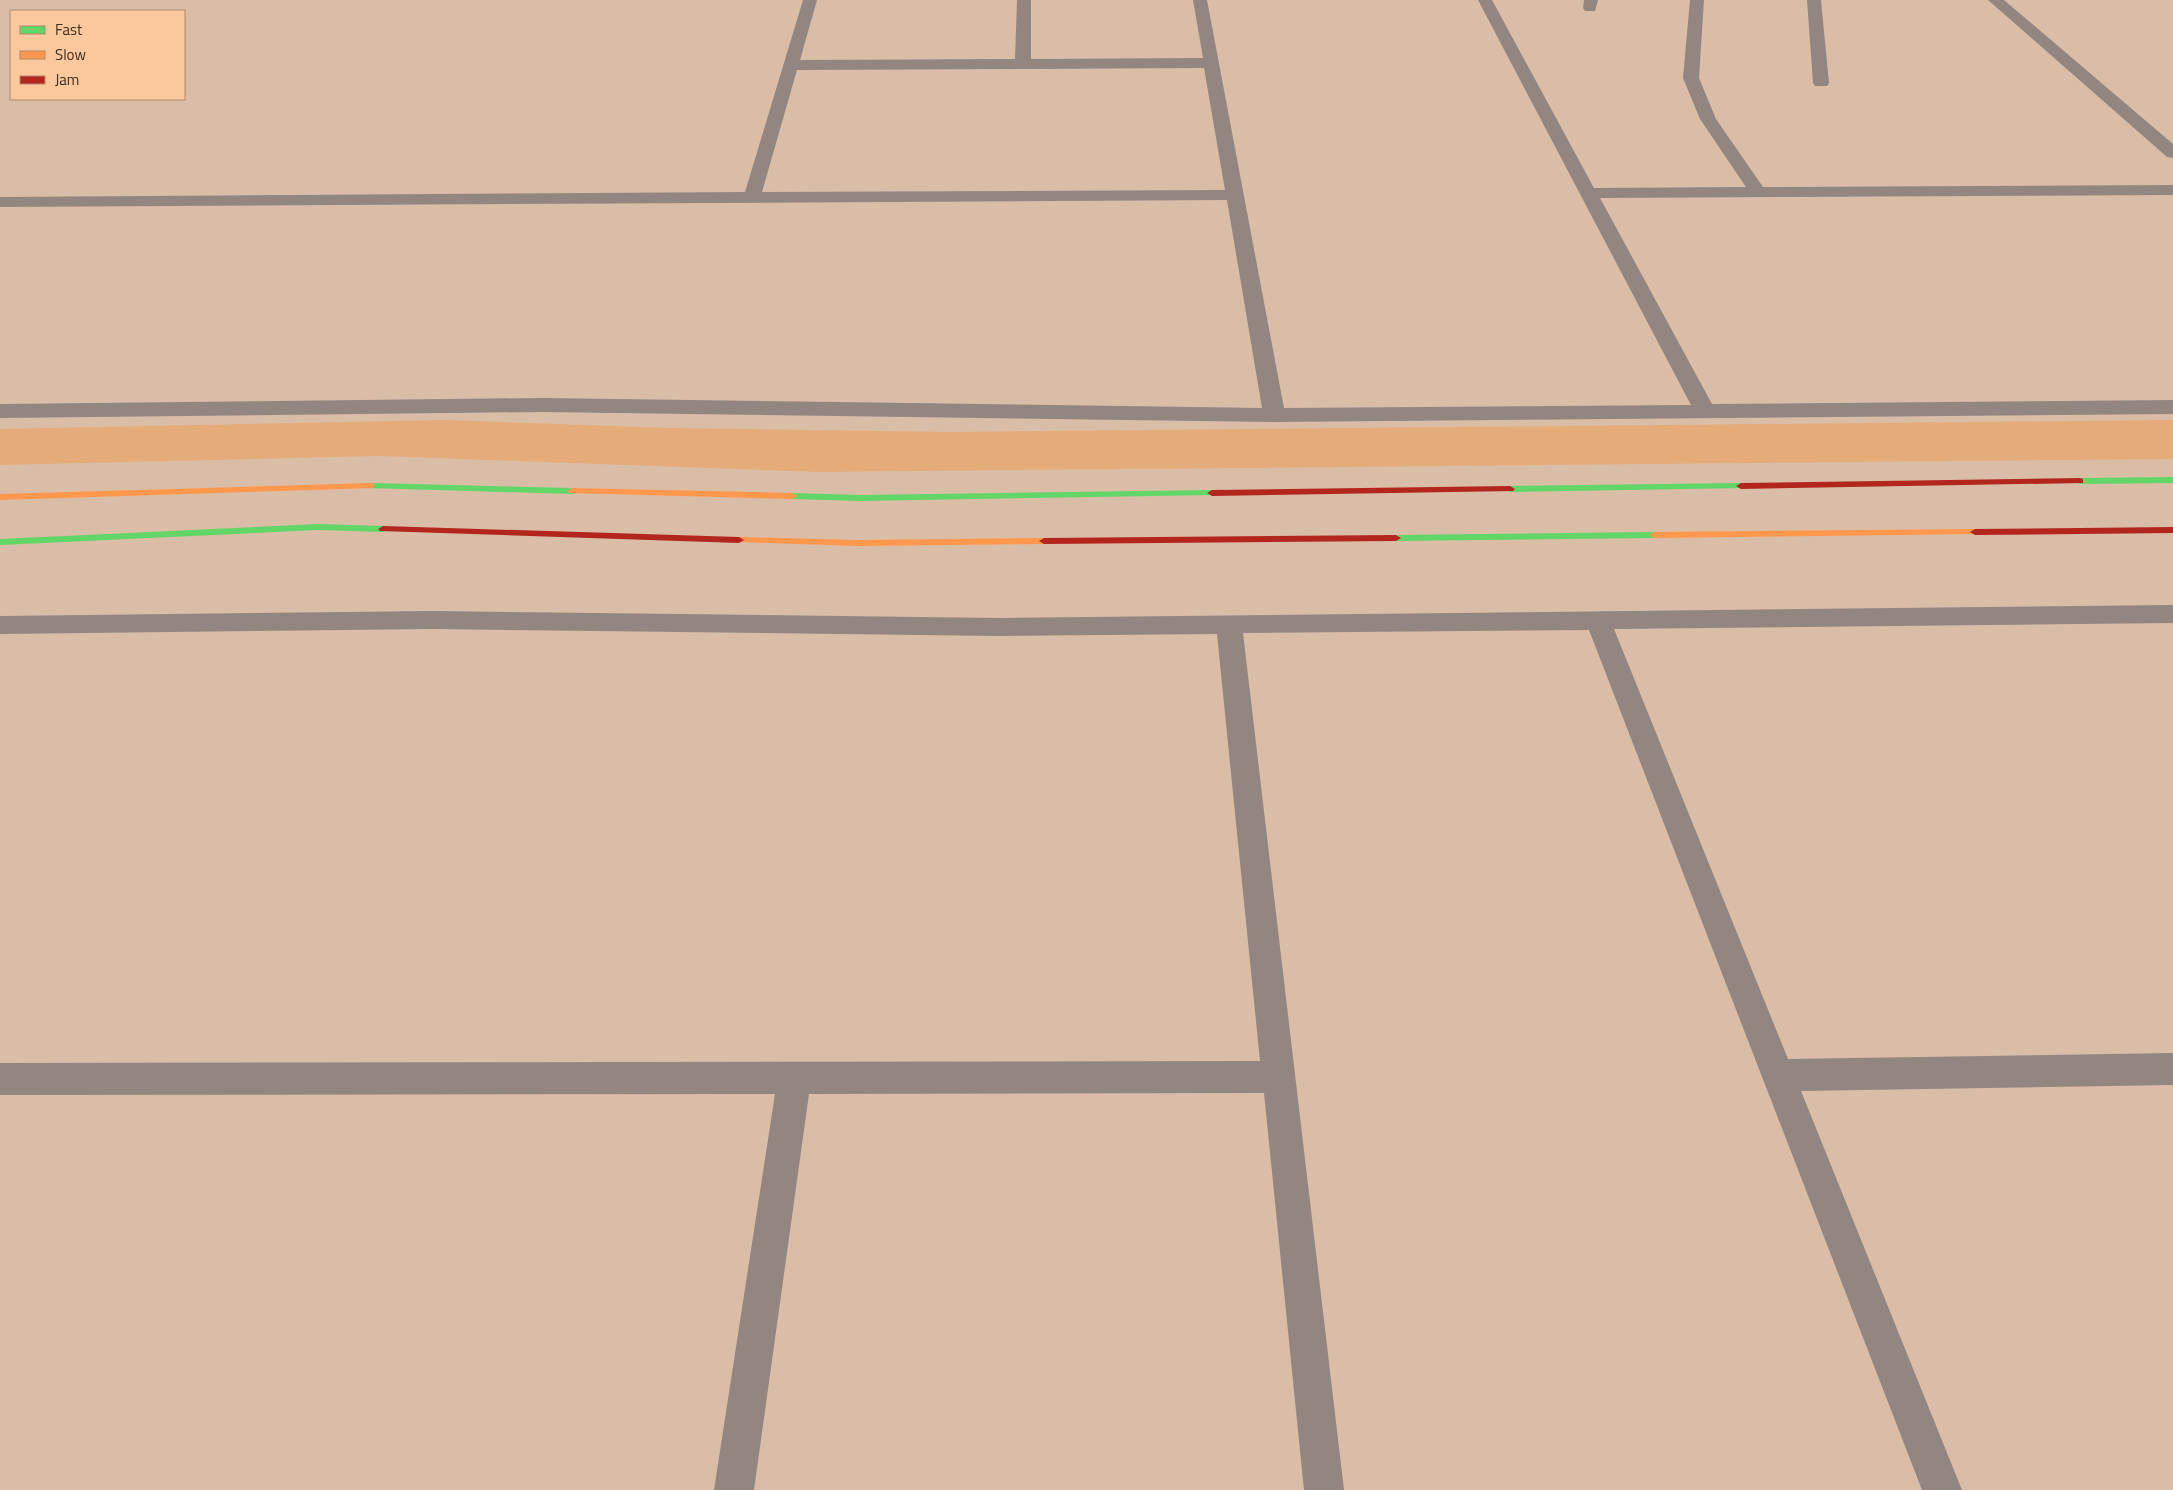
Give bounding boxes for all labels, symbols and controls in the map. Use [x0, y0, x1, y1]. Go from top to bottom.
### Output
legend [10, 10, 185, 100]
text: Fast [55, 18, 83, 41]
text: Slow [55, 43, 86, 66]
text: Jam [55, 68, 79, 91]

